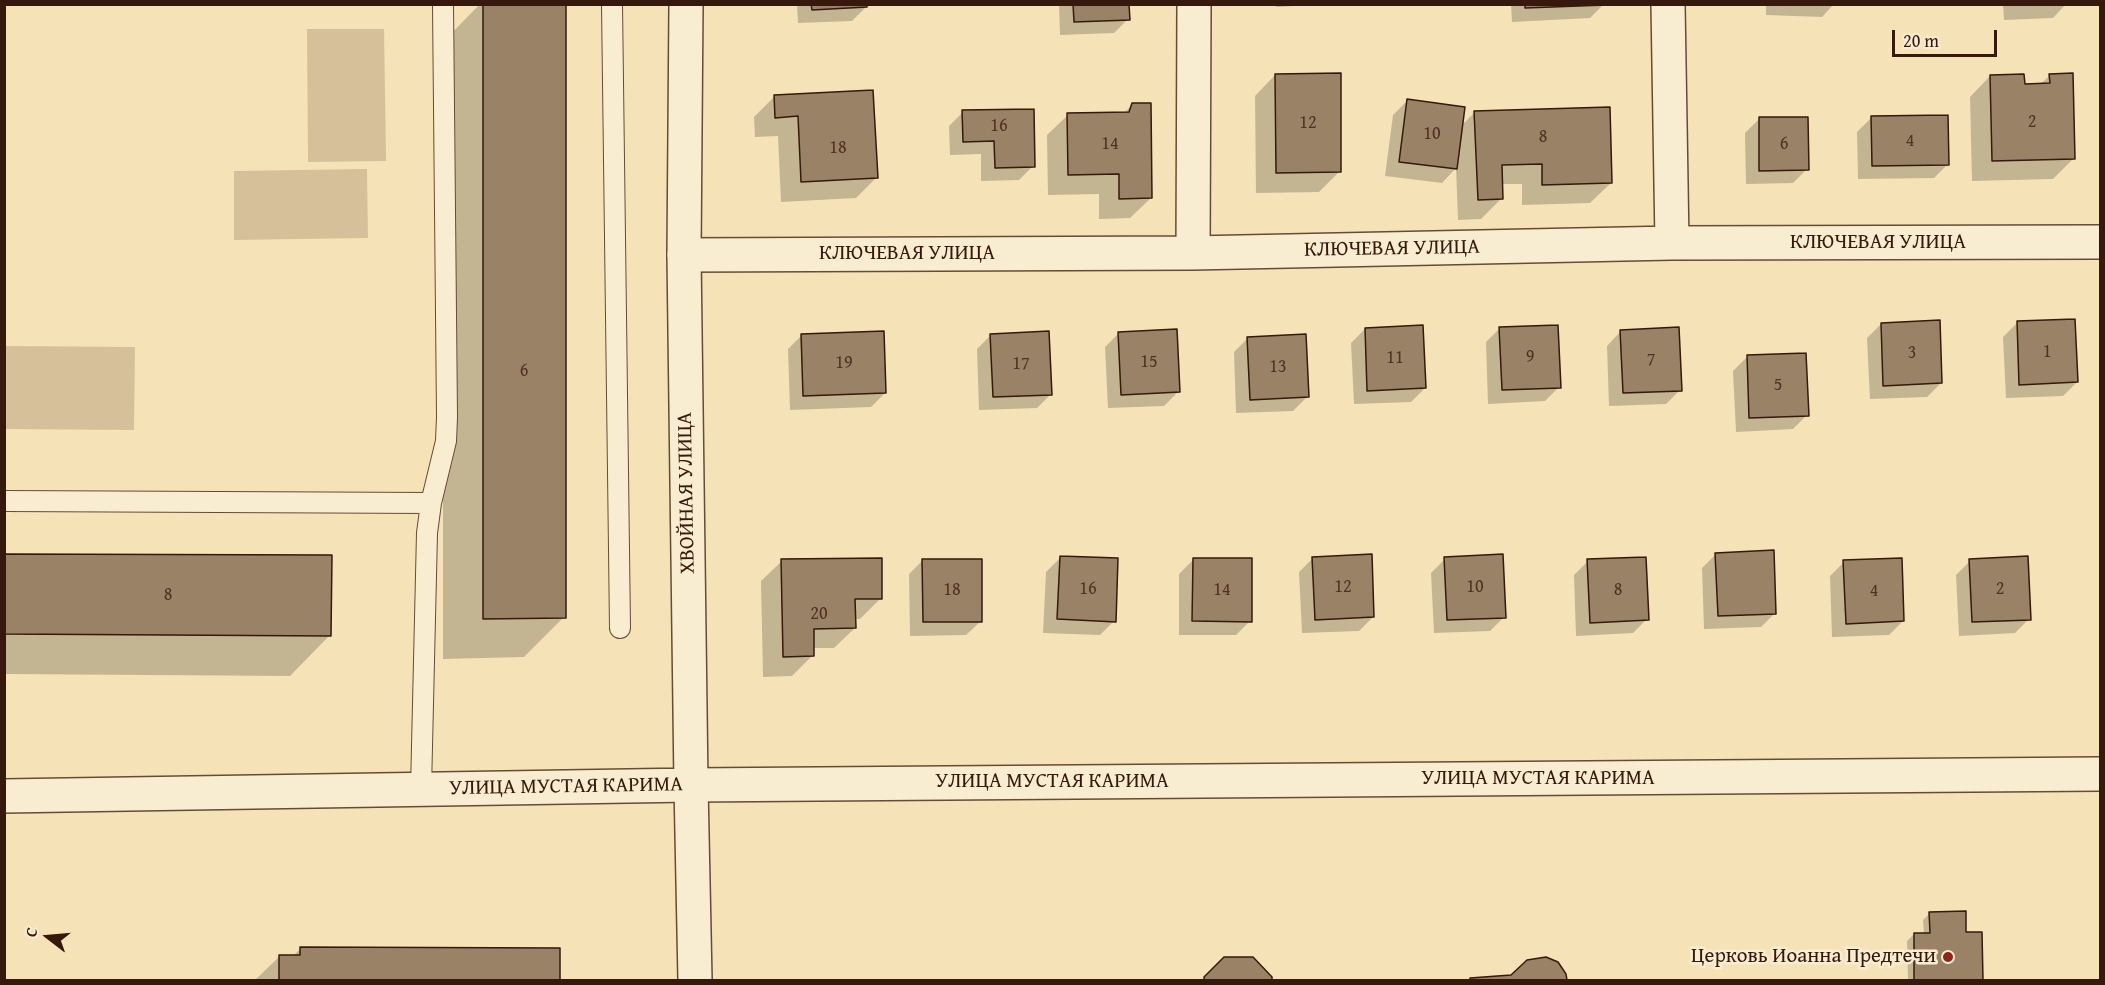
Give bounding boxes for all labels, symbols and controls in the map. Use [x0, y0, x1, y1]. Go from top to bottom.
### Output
scale bar [1895, 18, 2000, 56]
text: 20 m [1903, 27, 1939, 54]
house number: 2 [2028, 111, 2036, 133]
house number: 12 [1299, 112, 1317, 134]
house number: 16 [990, 115, 1008, 137]
house number: 10 [1423, 123, 1441, 145]
house number: 8 [1539, 126, 1547, 148]
house number: 4 [1906, 130, 1914, 152]
house number: 14 [1101, 133, 1119, 155]
house number: 6 [1780, 133, 1788, 155]
house number: 18 [829, 137, 847, 159]
street label: КЛЮЧЕВАЯ УЛИЦА [1790, 230, 1966, 256]
street label: КЛЮЧЕВАЯ УЛИЦА [1304, 235, 1480, 263]
street label: КЛЮЧЕВАЯ УЛИЦА [819, 241, 995, 267]
house number: 1 [2043, 341, 2051, 363]
house number: 3 [1908, 342, 1916, 364]
house number: 9 [1526, 346, 1534, 368]
house number: 11 [1386, 347, 1404, 369]
house number: 7 [1647, 349, 1655, 371]
house number: 15 [1140, 351, 1158, 373]
house number: 19 [835, 352, 853, 374]
house number: 17 [1012, 353, 1030, 375]
house number: 13 [1269, 356, 1287, 378]
house number: 6 [520, 360, 528, 382]
house number: 5 [1774, 374, 1782, 396]
street label: ХВОЙНАЯ УЛИЦА [673, 412, 701, 574]
house number: 12 [1334, 576, 1352, 598]
house number: 10 [1466, 576, 1484, 598]
house number: 16 [1079, 578, 1097, 600]
house number: 2 [1996, 578, 2004, 600]
house number: 18 [943, 579, 961, 601]
house number: 14 [1213, 579, 1231, 601]
house number: 8 [1614, 579, 1622, 601]
house number: 4 [1870, 580, 1878, 602]
house number: 8 [164, 584, 172, 606]
house number: 20 [810, 603, 828, 625]
street label: УЛИЦА МУСТАЯ КАРИМА [1421, 766, 1655, 792]
street label: УЛИЦА МУСТАЯ КАРИМА [935, 769, 1169, 795]
street label: УЛИЦА МУСТАЯ КАРИМА [449, 772, 683, 802]
north arrow [18, 907, 78, 967]
text: С [18, 924, 43, 940]
place label: Церковь Иоанна Предтечи [1691, 944, 1936, 970]
marker: Церковь Иоанна Предтечи [1941, 950, 1955, 964]

